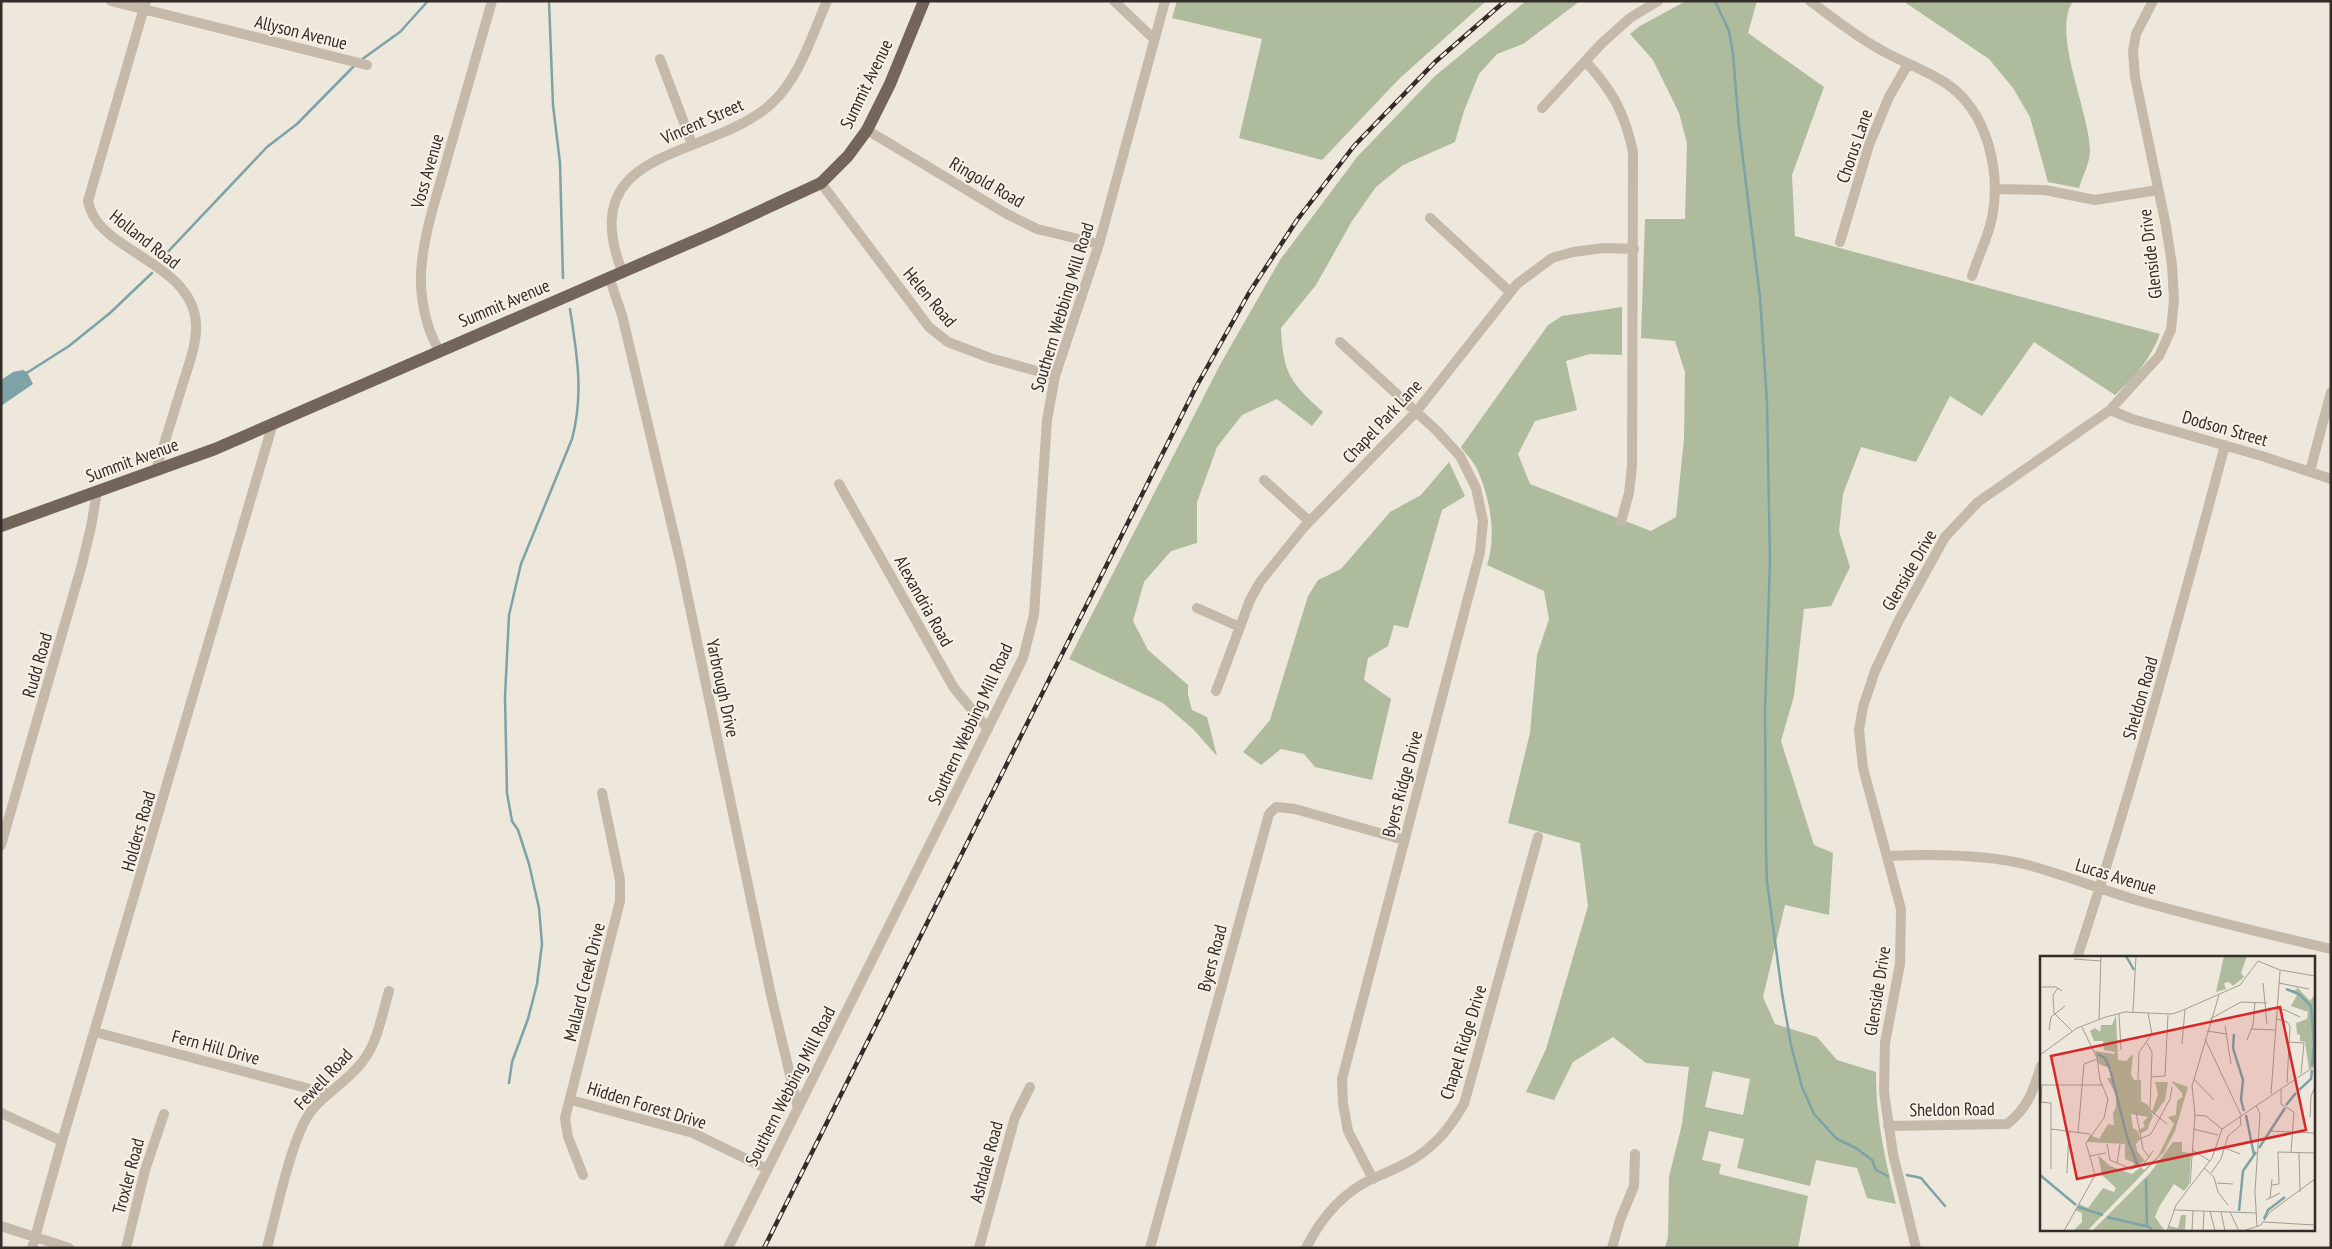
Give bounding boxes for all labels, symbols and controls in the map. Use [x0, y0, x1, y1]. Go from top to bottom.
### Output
street label: Allyson Avenue [252, 9, 350, 55]
street label: Summit Avenue [834, 36, 898, 132]
street label: Vincent Street [656, 93, 747, 150]
street label: Chorus Lane [1831, 106, 1877, 186]
street label: Voss Avenue [405, 131, 449, 212]
street label: Ringold Road [946, 151, 1028, 213]
street label: Holland Road [105, 204, 185, 274]
street label: Glenside Drive [2133, 208, 2167, 300]
street label: Southern Webbing Mill Road [1025, 219, 1099, 395]
street label: Helen Road [898, 262, 962, 332]
street label: Summit Avenue [455, 274, 553, 332]
street label: Chapel Park Lane [1337, 374, 1427, 468]
street label: Dodson Street [2180, 405, 2270, 451]
street label: Summit Avenue [83, 433, 181, 487]
street label: Glenside Drive [1877, 525, 1941, 615]
street label: Alexandria Road [890, 551, 958, 651]
street label: Rudd Road [17, 630, 57, 700]
street label: Yarbrough Drive [701, 637, 745, 739]
street label: Southern Webbing Mill Road [922, 639, 1018, 809]
street label: Sheldon Road [2117, 654, 2163, 742]
street label: Byers Ridge Drive [1377, 728, 1427, 840]
street label: Holders Road [116, 788, 160, 874]
street label: Lucas Avenue [2073, 853, 2159, 899]
street label: Mallard Creek Drive [558, 920, 610, 1044]
street label: Byers Road [1192, 922, 1232, 994]
street label: Glenside Drive [1859, 945, 1895, 1037]
inset map [2040, 956, 2314, 1232]
street label: Chapel Ridge Drive [1435, 982, 1491, 1102]
street label: Southern Webbing Mill Road [740, 1002, 840, 1170]
street label: Fern Hill Drive [170, 1024, 262, 1070]
street label: Fewell Road [289, 1044, 357, 1114]
street label: Hidden Forest Drive [585, 1076, 709, 1134]
street label: Sheldon Road [1909, 1097, 1995, 1121]
street label: Ashdale Road [964, 1119, 1008, 1205]
street label: Troxler Road [107, 1136, 149, 1216]

